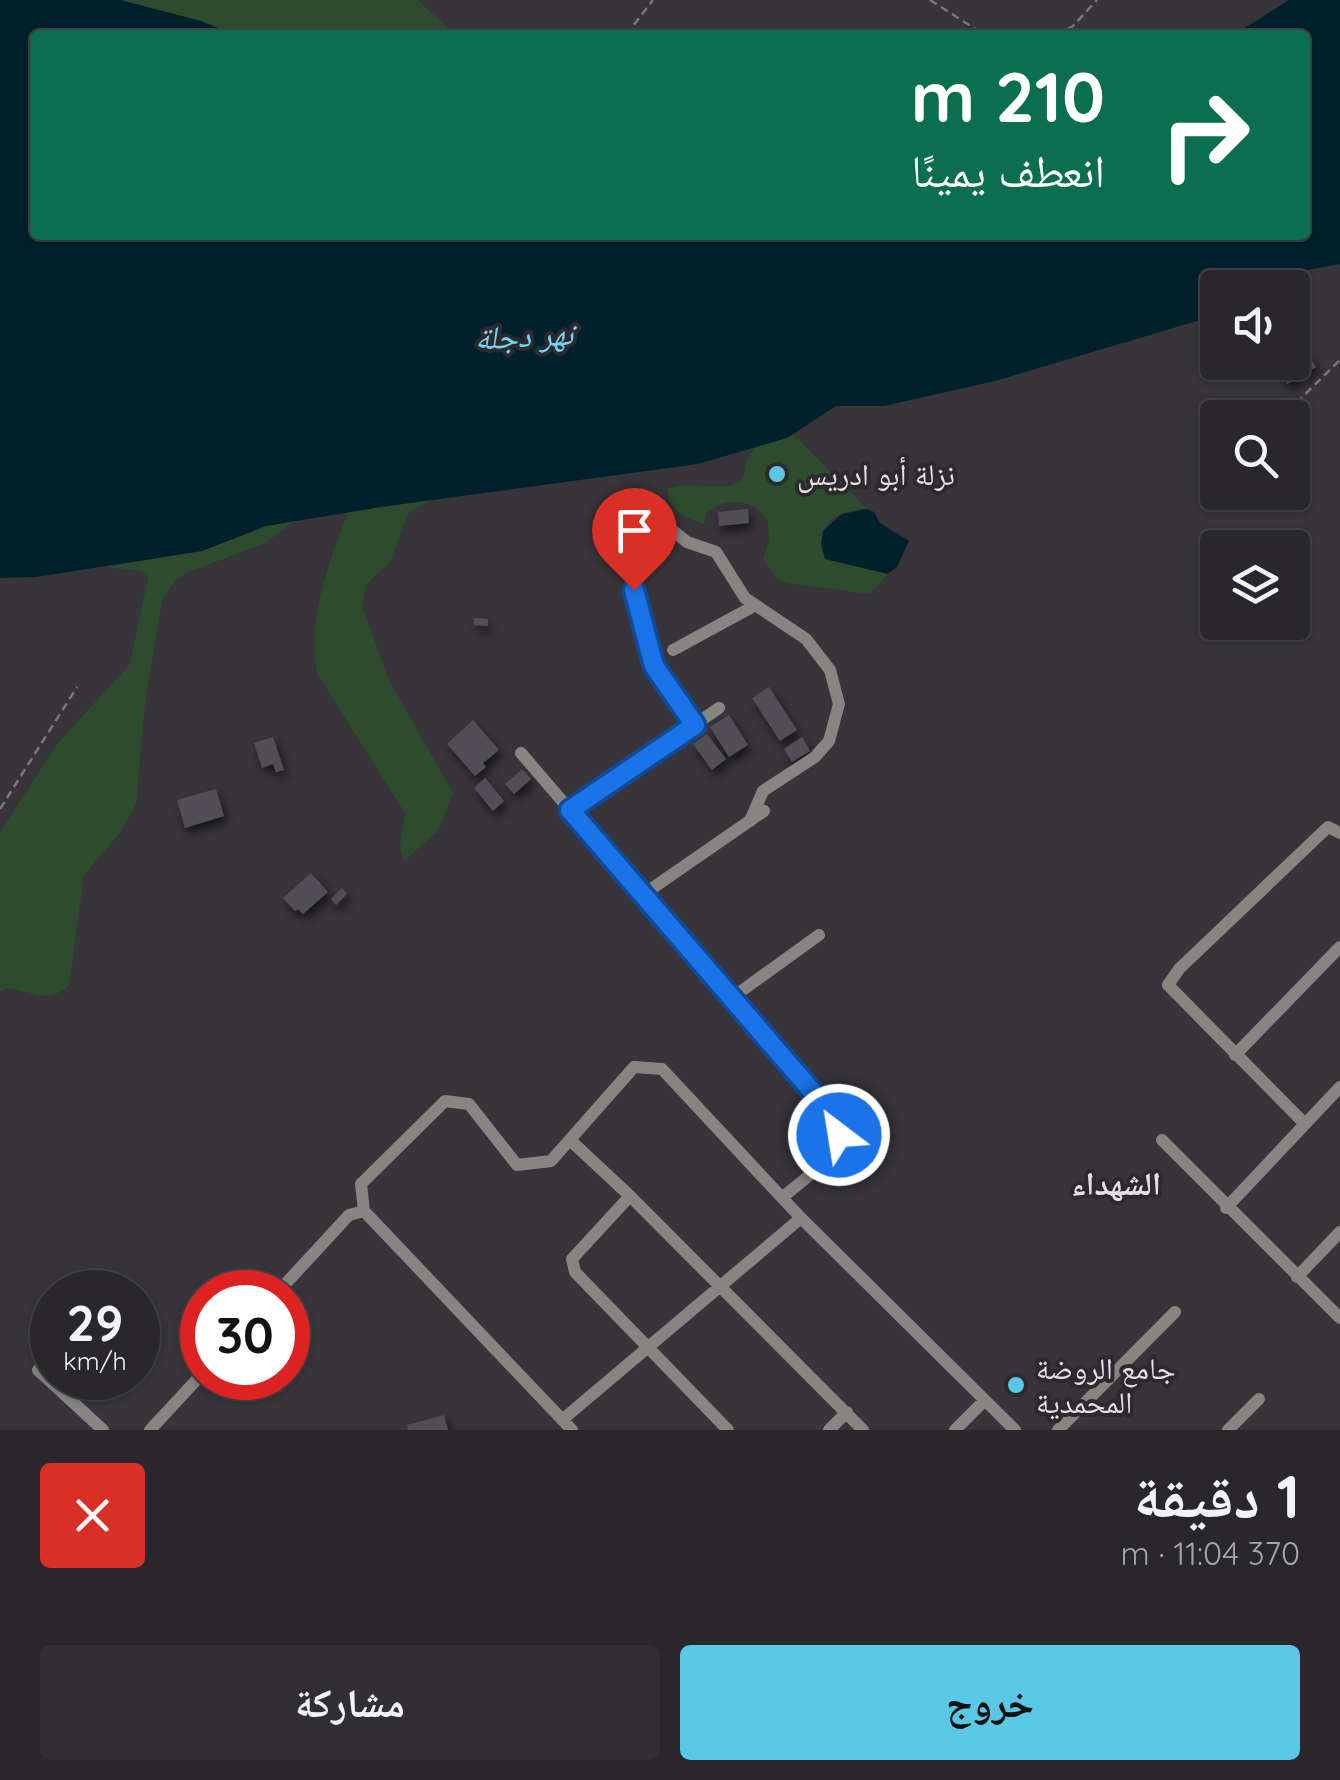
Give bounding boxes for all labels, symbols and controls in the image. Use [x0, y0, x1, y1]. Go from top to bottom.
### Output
text: 210 m [911, 52, 1105, 140]
icon: right [1140, 70, 1270, 200]
text: انعطف يمينًا [911, 142, 1105, 198]
map controls [1200, 270, 1310, 640]
button: sound [1200, 270, 1310, 380]
water label: نهر دجلة [474, 312, 579, 358]
button: search [1200, 400, 1310, 510]
place label: نزلة أبو ادريس [797, 455, 955, 493]
marker: نزلة أبو ادريس [766, 463, 788, 485]
pin [592, 488, 677, 591]
icon: arrive [607, 503, 662, 558]
button: layers [1200, 530, 1310, 640]
position arrow [787, 1083, 891, 1187]
district label: الشهداء [1071, 1163, 1161, 1203]
speed limit sign: 30 [180, 1270, 310, 1400]
text: 29 [67, 1291, 123, 1354]
text: km/h [63, 1345, 127, 1376]
place label: جامع الروضة المحمدية [1036, 1349, 1176, 1421]
marker: جامع الروضة المحمدية [1005, 1374, 1027, 1396]
text: 1 دقيقة [1134, 1458, 1300, 1533]
button: close [40, 1463, 145, 1568]
text: 370 m · 11:04 [1121, 1533, 1300, 1573]
button: مشاركة [40, 1645, 660, 1760]
button: خروج [680, 1645, 1300, 1760]

